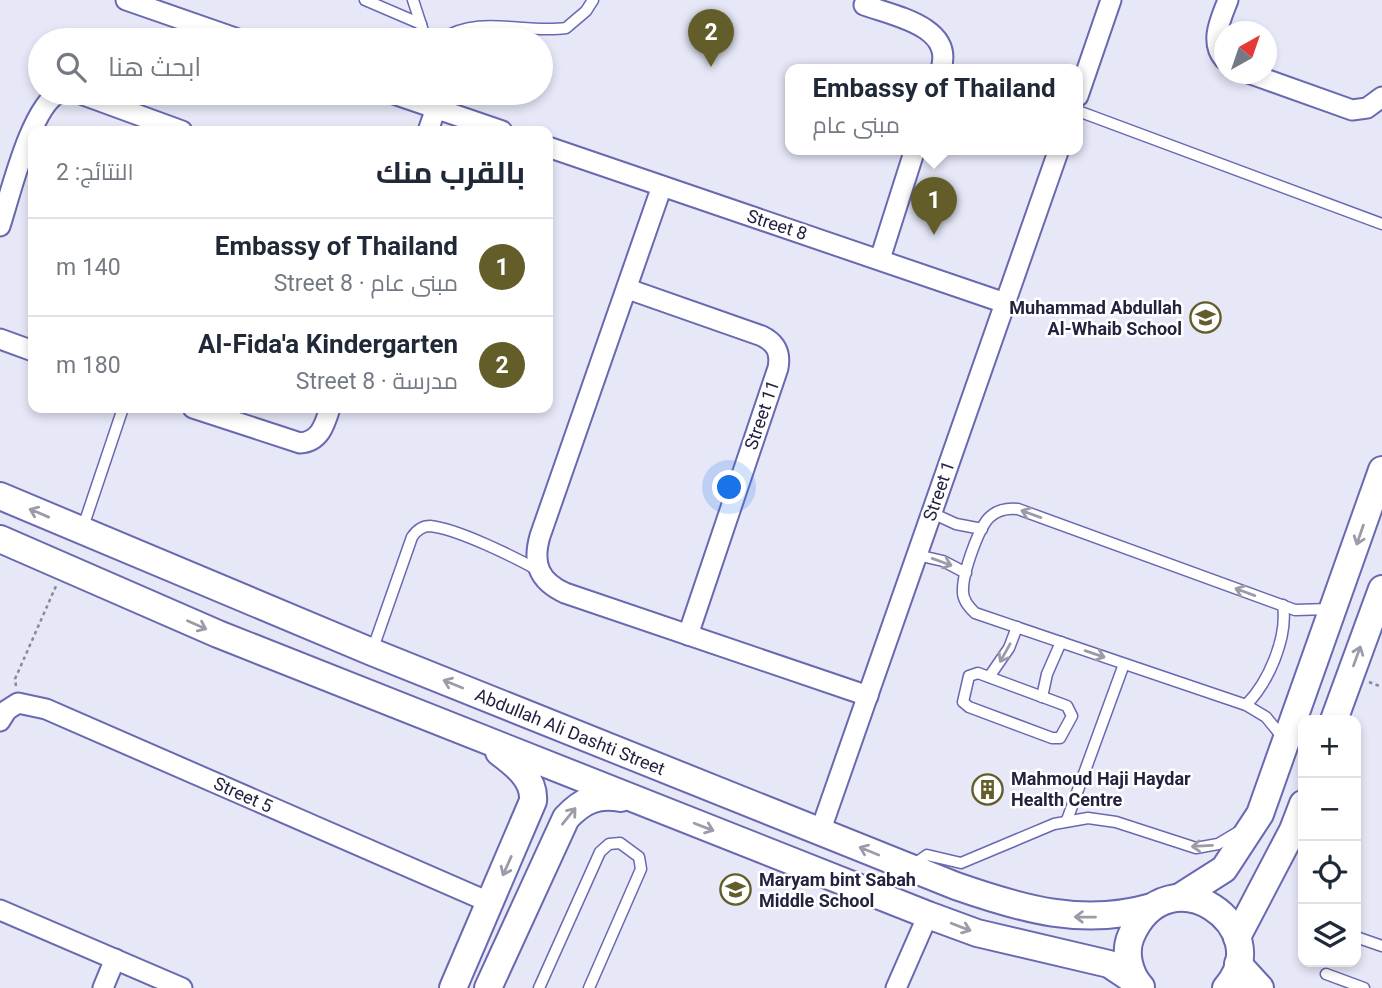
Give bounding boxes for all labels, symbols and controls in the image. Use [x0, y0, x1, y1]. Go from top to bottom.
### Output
pin: 2 [688, 9, 734, 67]
north arrow [1214, 21, 1277, 84]
search box [28, 28, 553, 105]
icon: search [52, 48, 90, 86]
text: ابحث هنا [108, 52, 201, 82]
popup [785, 64, 1083, 155]
text: Embassy of Thailand [812, 73, 1056, 103]
text: مبنى عام [812, 112, 900, 139]
text: بالقرب منك [376, 155, 525, 190]
text: النتائج: 2 [56, 159, 134, 186]
pin: 1 [911, 177, 957, 235]
street label: Street 8 [744, 205, 810, 244]
text: Embassy of Thailand [215, 231, 458, 261]
text: 140 m [56, 254, 121, 281]
text: 1 [495, 254, 509, 281]
text: مبنى عام · Street 8 [274, 270, 458, 297]
place label: Muhammad Abdullah Al-Whaib School [1009, 297, 1182, 339]
school or university icon: Muhammad Abdullah Al-Whaib School [1188, 301, 1222, 335]
text: Al-Fida'a Kindergarten [198, 329, 458, 359]
text: 180 m [56, 352, 121, 379]
text: 2 [495, 352, 509, 379]
text: مدرسة · Street 8 [296, 368, 458, 395]
street label: Street 11 [740, 377, 783, 452]
street label: Street 1 [918, 458, 959, 524]
your location [712, 470, 746, 504]
one-way arrow [29, 506, 50, 519]
one-way arrow [1020, 507, 1042, 519]
one-way arrow [1352, 523, 1365, 545]
one-way arrow [931, 556, 953, 569]
one-way arrow [1234, 585, 1256, 597]
one-way arrow [186, 619, 207, 632]
one-way arrow [998, 643, 1012, 663]
one-way arrow [1352, 646, 1365, 668]
one-way arrow [1083, 649, 1105, 661]
one-way arrow [442, 677, 464, 690]
street label: Abdullah Ali Dashti Street [472, 684, 668, 779]
map controls [1298, 715, 1361, 967]
button: + [1298, 715, 1361, 778]
place label: Mahmoud Haji Haydar Health Centre [1011, 768, 1191, 810]
street label: Street 5 [211, 772, 276, 817]
building icon: Mahmoud Haji Haydar Health Centre [971, 772, 1005, 806]
button: − [1298, 778, 1361, 841]
one-way arrow [561, 808, 577, 826]
one-way arrow [692, 821, 714, 834]
one-way arrow [1191, 840, 1214, 853]
button: locate [1298, 841, 1361, 904]
one-way arrow [858, 844, 880, 857]
one-way arrow [500, 854, 513, 876]
place label: Maryam bint Sabah Middle School [759, 869, 916, 911]
school or university icon: Maryam bint Sabah Middle School [719, 873, 753, 907]
button: layers [1298, 904, 1361, 967]
one-way arrow [1074, 910, 1097, 923]
one-way arrow [950, 922, 972, 935]

